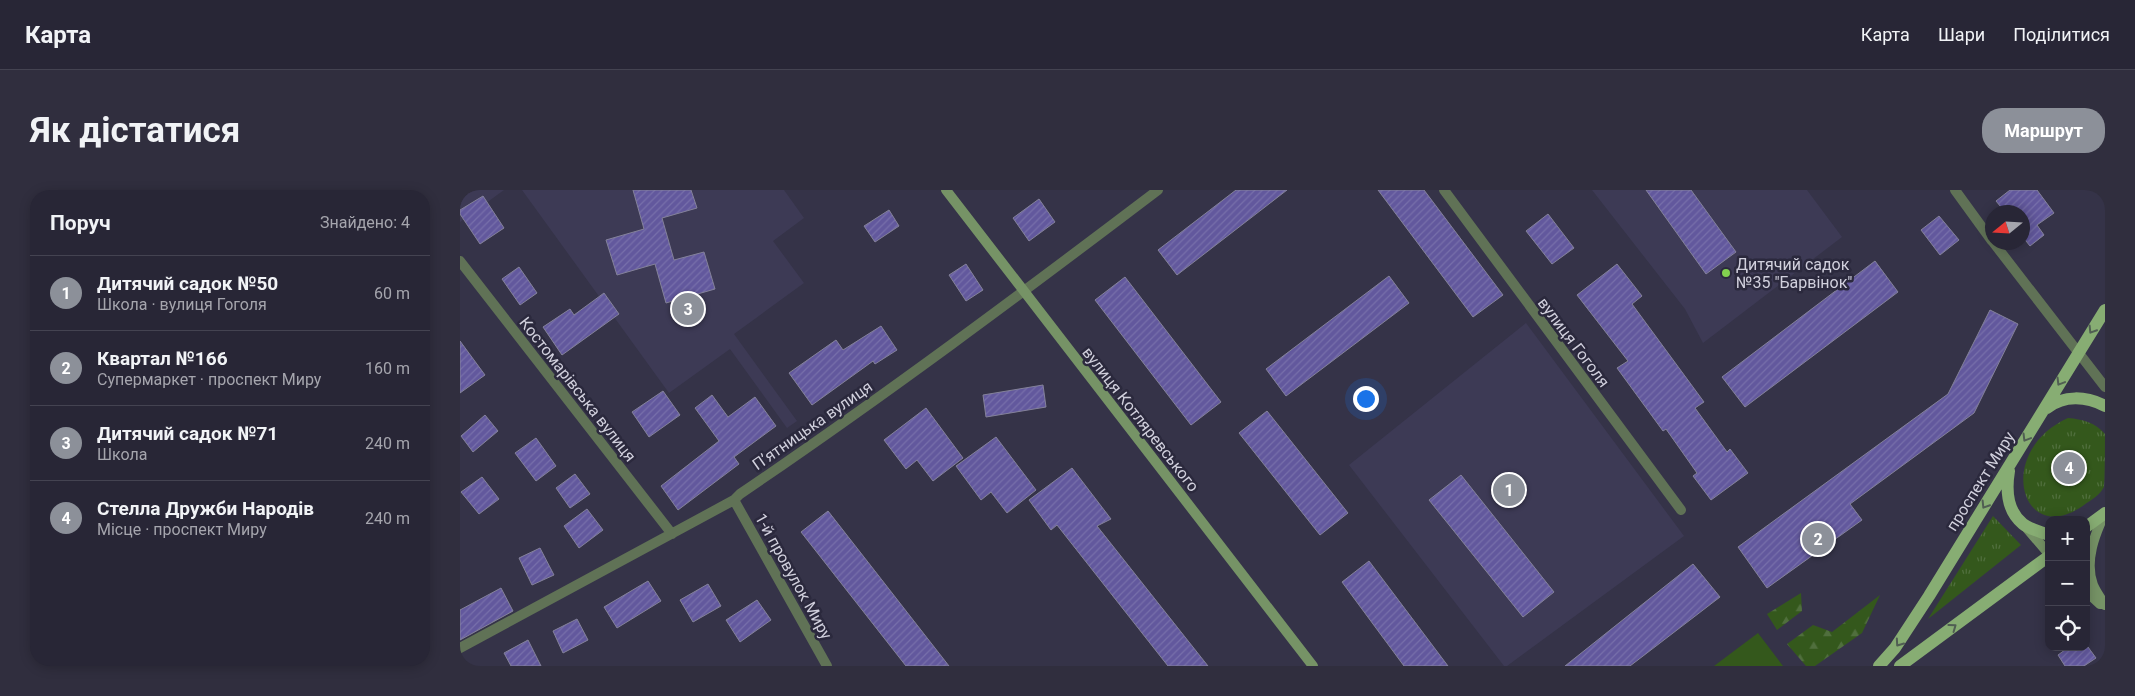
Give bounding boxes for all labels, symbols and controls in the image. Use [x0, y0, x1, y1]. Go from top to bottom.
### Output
text: Карта [25, 21, 91, 49]
text: Карта [1861, 24, 1910, 45]
text: Шари [1938, 24, 1985, 45]
text: Поділитися [2013, 24, 2110, 45]
button: Маршрут [1982, 108, 2105, 153]
text: Як дістатися [30, 110, 240, 151]
north arrow [1985, 205, 2030, 250]
text: Поруч [50, 211, 111, 235]
text: Знайдено: 4 [320, 213, 410, 232]
place label: Дитячий садок №35 "Барвінок" [1736, 255, 1852, 292]
marker: Дитячий садок №35 "Барвінок" [1720, 267, 1732, 279]
text: Дитячий садок №50 [97, 272, 278, 295]
text: 1 [61, 284, 71, 303]
text: 60 m [374, 284, 410, 303]
pin: 3 [672, 290, 704, 328]
street label: вулиця Гоголя [1534, 294, 1613, 391]
text: Школа · вулиця Гоголя [97, 295, 267, 314]
street label: Костомарівська вулиця [515, 313, 640, 465]
one-way arrow [2089, 325, 2099, 334]
street label: вулиця Котляревського [1078, 343, 1203, 495]
text: Квартал №166 [97, 347, 228, 370]
text: 2 [61, 359, 71, 378]
text: 160 m [365, 359, 410, 378]
text: Супермаркет · проспект Миру [97, 370, 321, 389]
one-way arrow [2056, 376, 2066, 385]
street label: Пʼятницька вулиця [749, 377, 876, 474]
your location [1353, 386, 1379, 412]
text: Дитячий садок №71 [97, 422, 278, 445]
street label: проспект Миру [1942, 428, 2019, 534]
one-way arrow [2022, 433, 2032, 442]
text: 3 [61, 434, 71, 453]
text: 240 m [365, 434, 410, 453]
text: Школа [97, 445, 148, 464]
pin: 4 [2053, 449, 2085, 487]
pin: 1 [1493, 471, 1525, 509]
text: Стелла Дружби Народiв [97, 497, 314, 520]
one-way arrow [1981, 500, 1991, 509]
text: 4 [61, 509, 71, 528]
text: 240 m [365, 509, 410, 528]
street label: 1-й провулок Миру [751, 510, 836, 643]
map controls [2045, 516, 2090, 651]
button: + [2045, 516, 2090, 561]
text: Місце · проспект Миру [97, 520, 267, 539]
pin: 2 [1802, 520, 1834, 558]
button: − [2045, 561, 2090, 606]
button: locate [2045, 606, 2090, 651]
one-way arrow [1947, 624, 1956, 632]
one-way arrow [1896, 637, 1905, 647]

